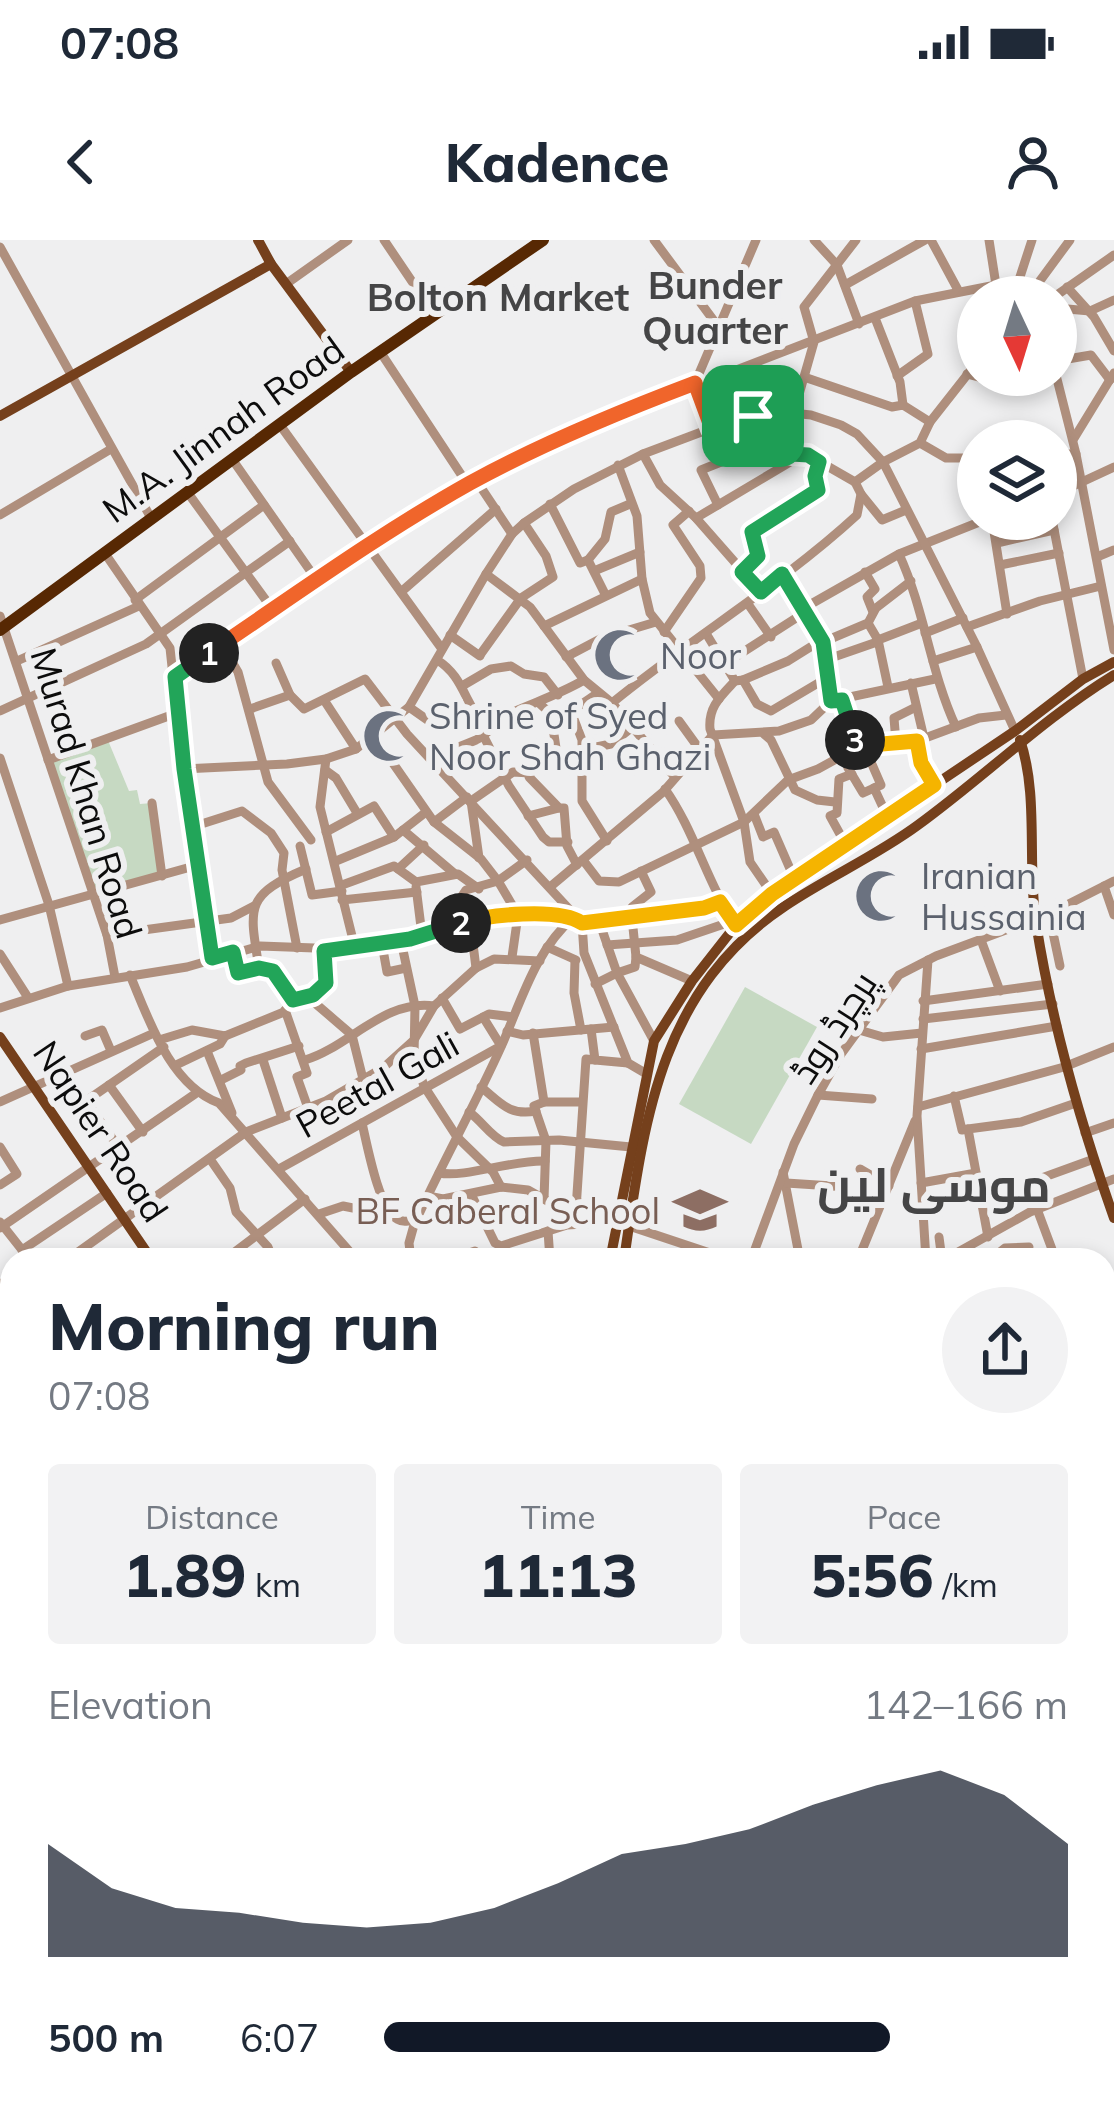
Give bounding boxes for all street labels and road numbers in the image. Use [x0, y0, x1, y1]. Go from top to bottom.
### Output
street label: M.A. Jinnah Road [93, 326, 353, 532]
street label: Murad Khan Road [21, 642, 153, 944]
street label: پرچرڈ روڈ [780, 962, 888, 1093]
street label: Peetal Gali [288, 1021, 466, 1147]
street label: Napier Road [24, 1032, 178, 1230]

